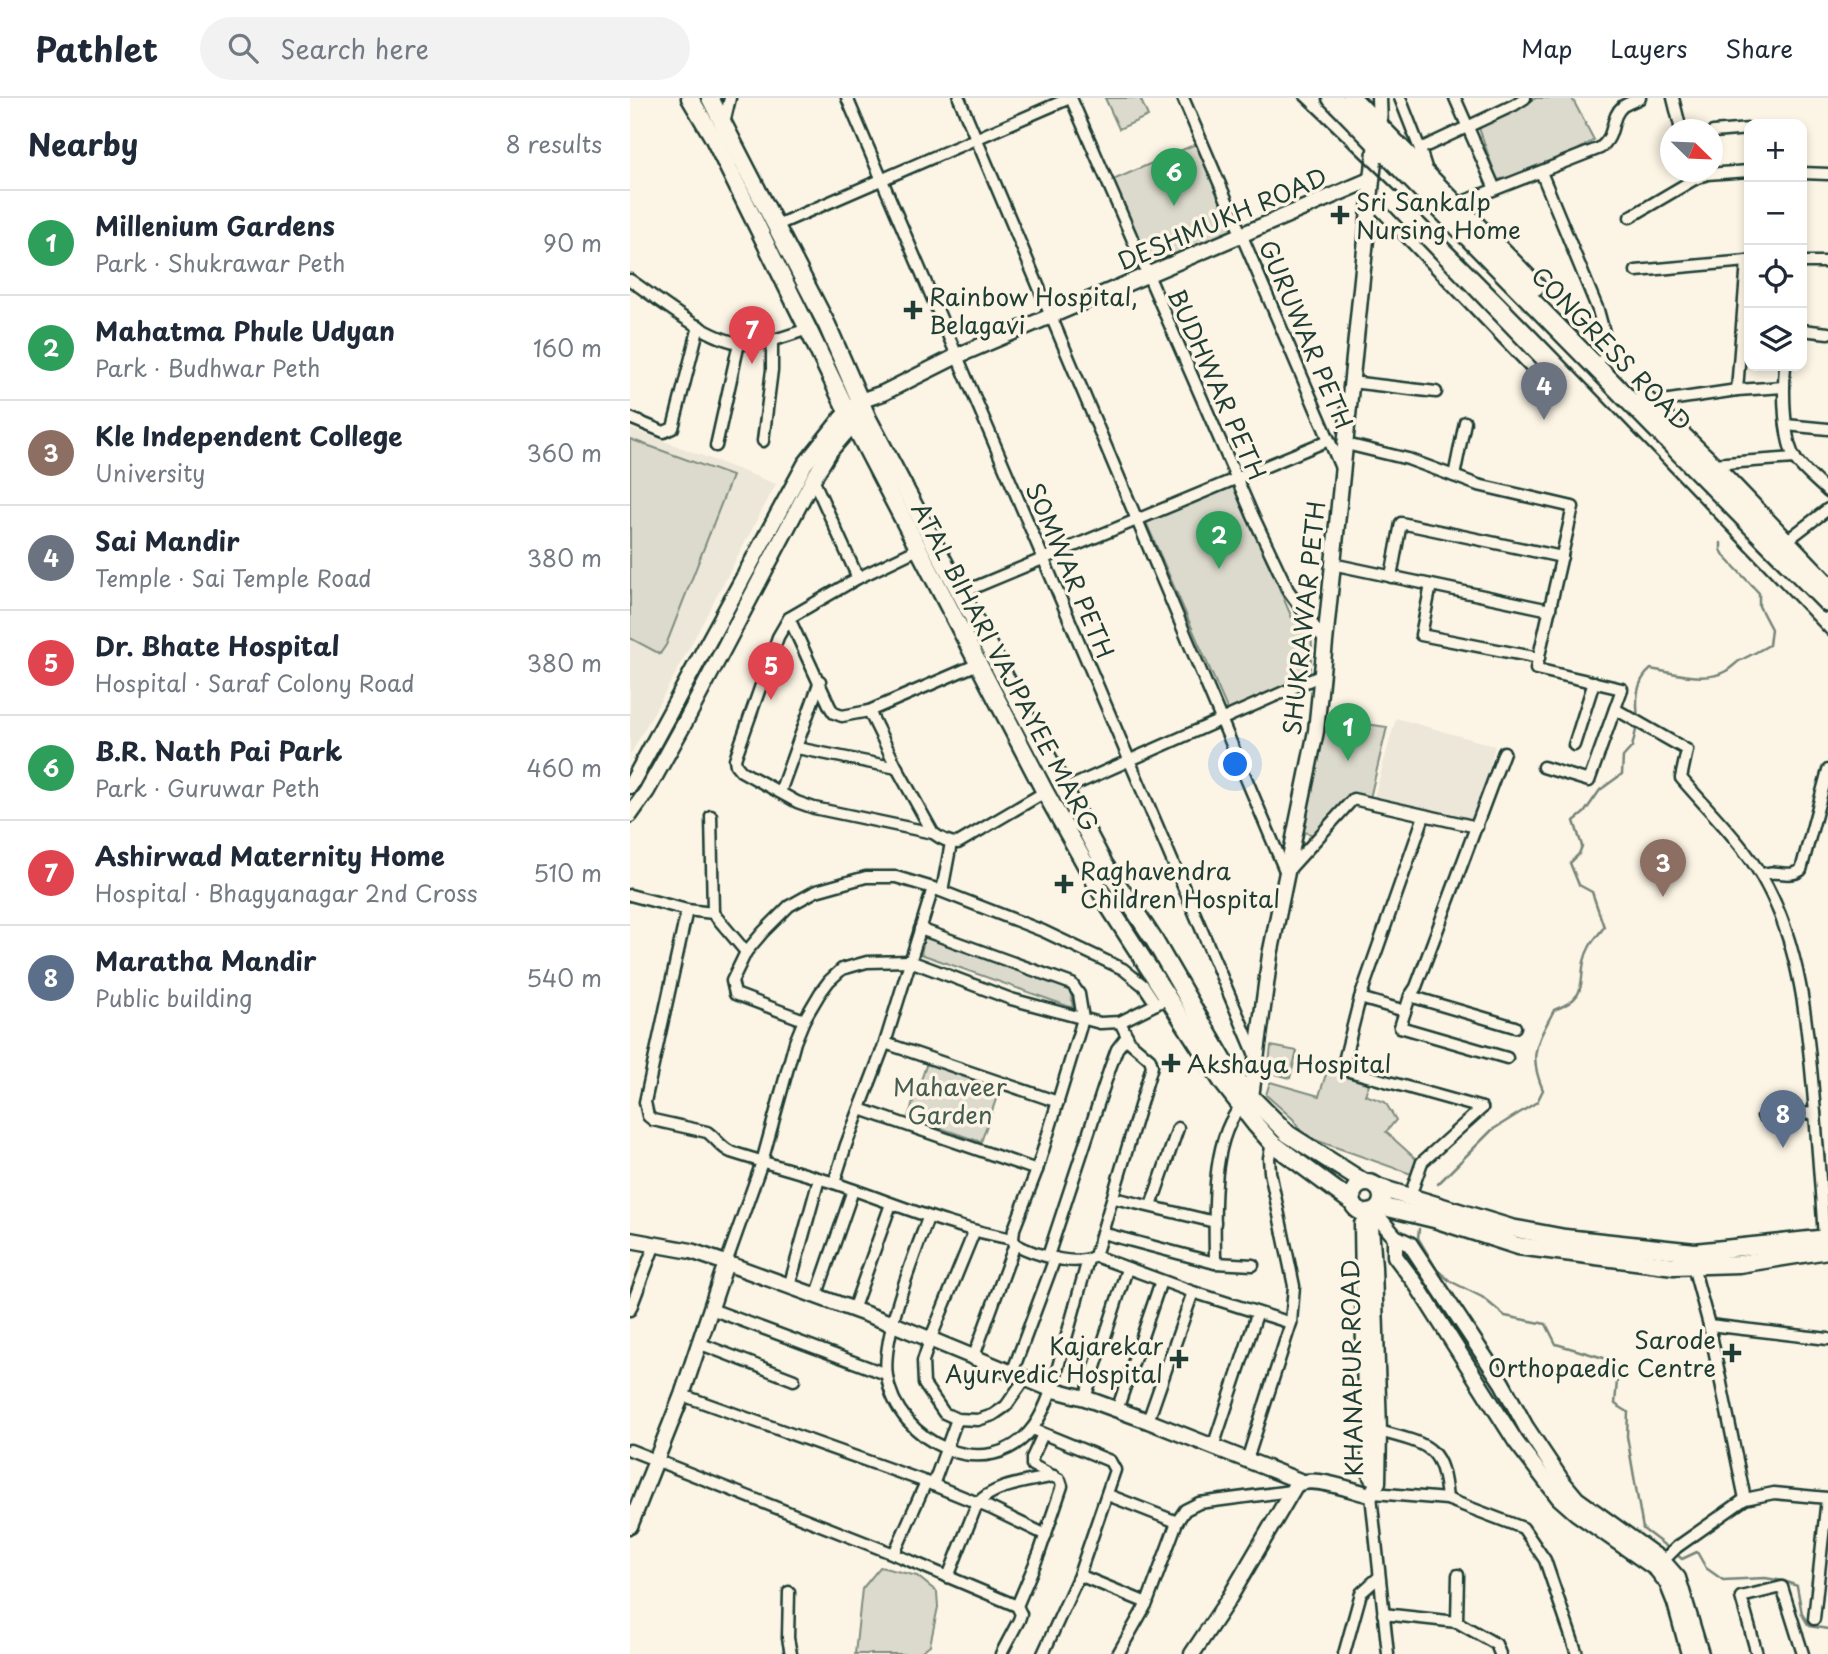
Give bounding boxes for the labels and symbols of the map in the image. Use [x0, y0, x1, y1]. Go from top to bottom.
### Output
north arrow [1660, 119, 1723, 182]
pin: 6 [1151, 148, 1197, 206]
street label: DESHMUKH ROAD [1112, 158, 1332, 278]
place label: Sri Sankalp Nursing Home [1356, 183, 1521, 247]
marker: Sri Sankalp Nursing Home [1330, 205, 1350, 225]
street label: GURUWAR PETH [1251, 234, 1363, 434]
street label: CONGRESS ROAD [1524, 257, 1700, 439]
place label: Rainbow Hospital, Belagavi [929, 278, 1138, 342]
street label: BUDHWAR PETH [1160, 283, 1276, 485]
marker: Rainbow Hospital, Belagavi [903, 300, 923, 320]
pin: 7 [729, 306, 775, 364]
pin: 4 [1521, 362, 1567, 420]
street label: SOMWAR PETH [1018, 476, 1124, 664]
street label: ATAL BIHARI VAJPAYEE MARG [904, 495, 1108, 837]
street label: SHUKRAWAR PETH [1273, 499, 1333, 737]
pin: 2 [1196, 511, 1242, 569]
pin: 5 [748, 642, 794, 700]
pin: 1 [1325, 703, 1371, 761]
your location [1218, 747, 1252, 781]
pin: 3 [1640, 839, 1686, 897]
place label: Raghavendra Children Hospital [1080, 852, 1280, 916]
marker: Raghavendra Children Hospital [1054, 874, 1074, 894]
place label: Akshaya Hospital [1187, 1045, 1391, 1081]
marker: Akshaya Hospital [1161, 1053, 1181, 1073]
park label: Mahaveer Garden [893, 1068, 1008, 1132]
pin: 8 [1760, 1090, 1806, 1148]
street label: KHANAPUR ROAD [1331, 1259, 1371, 1477]
place label: Sarode Orthopaedic Centre [1488, 1321, 1716, 1385]
place label: Kajarekar Ayurvedic Hospital [945, 1327, 1163, 1391]
marker: Sarode Orthopaedic Centre [1722, 1343, 1742, 1363]
marker: Kajarekar Ayurvedic Hospital [1169, 1349, 1189, 1369]

